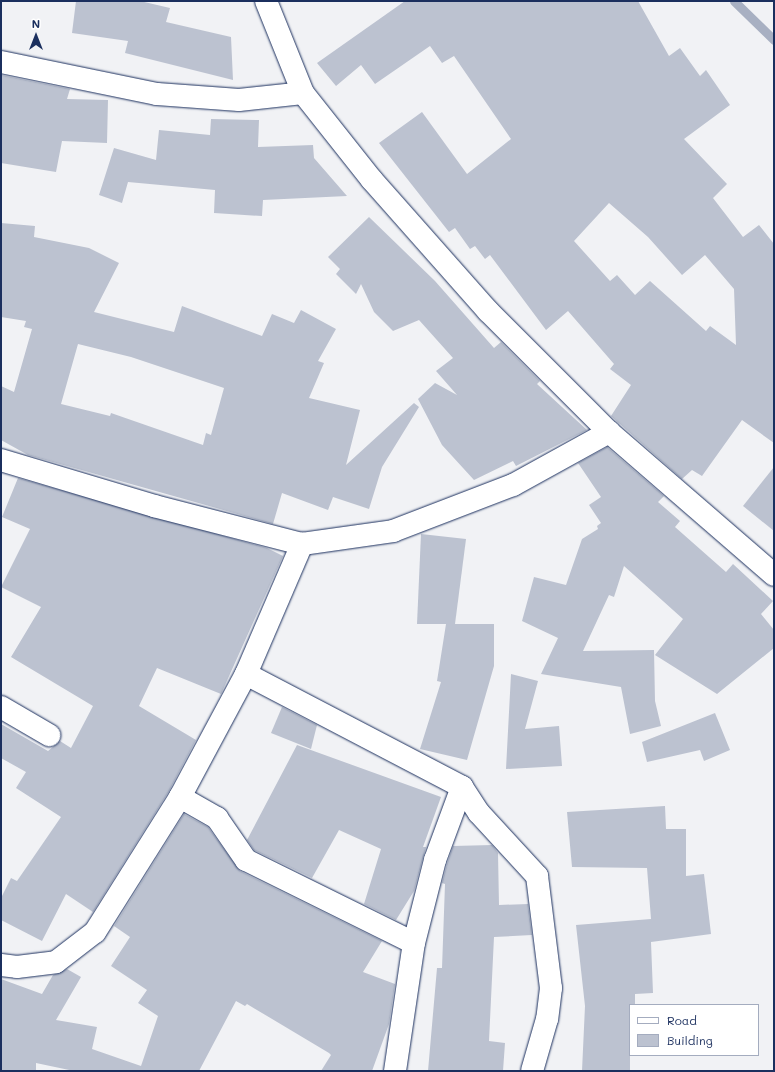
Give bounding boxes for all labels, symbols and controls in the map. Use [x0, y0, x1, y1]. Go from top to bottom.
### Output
north arrow [16, 16, 56, 56]
text: N [32, 16, 40, 31]
legend [629, 1004, 759, 1056]
text: Road [667, 1012, 697, 1028]
text: Building [667, 1032, 713, 1048]

